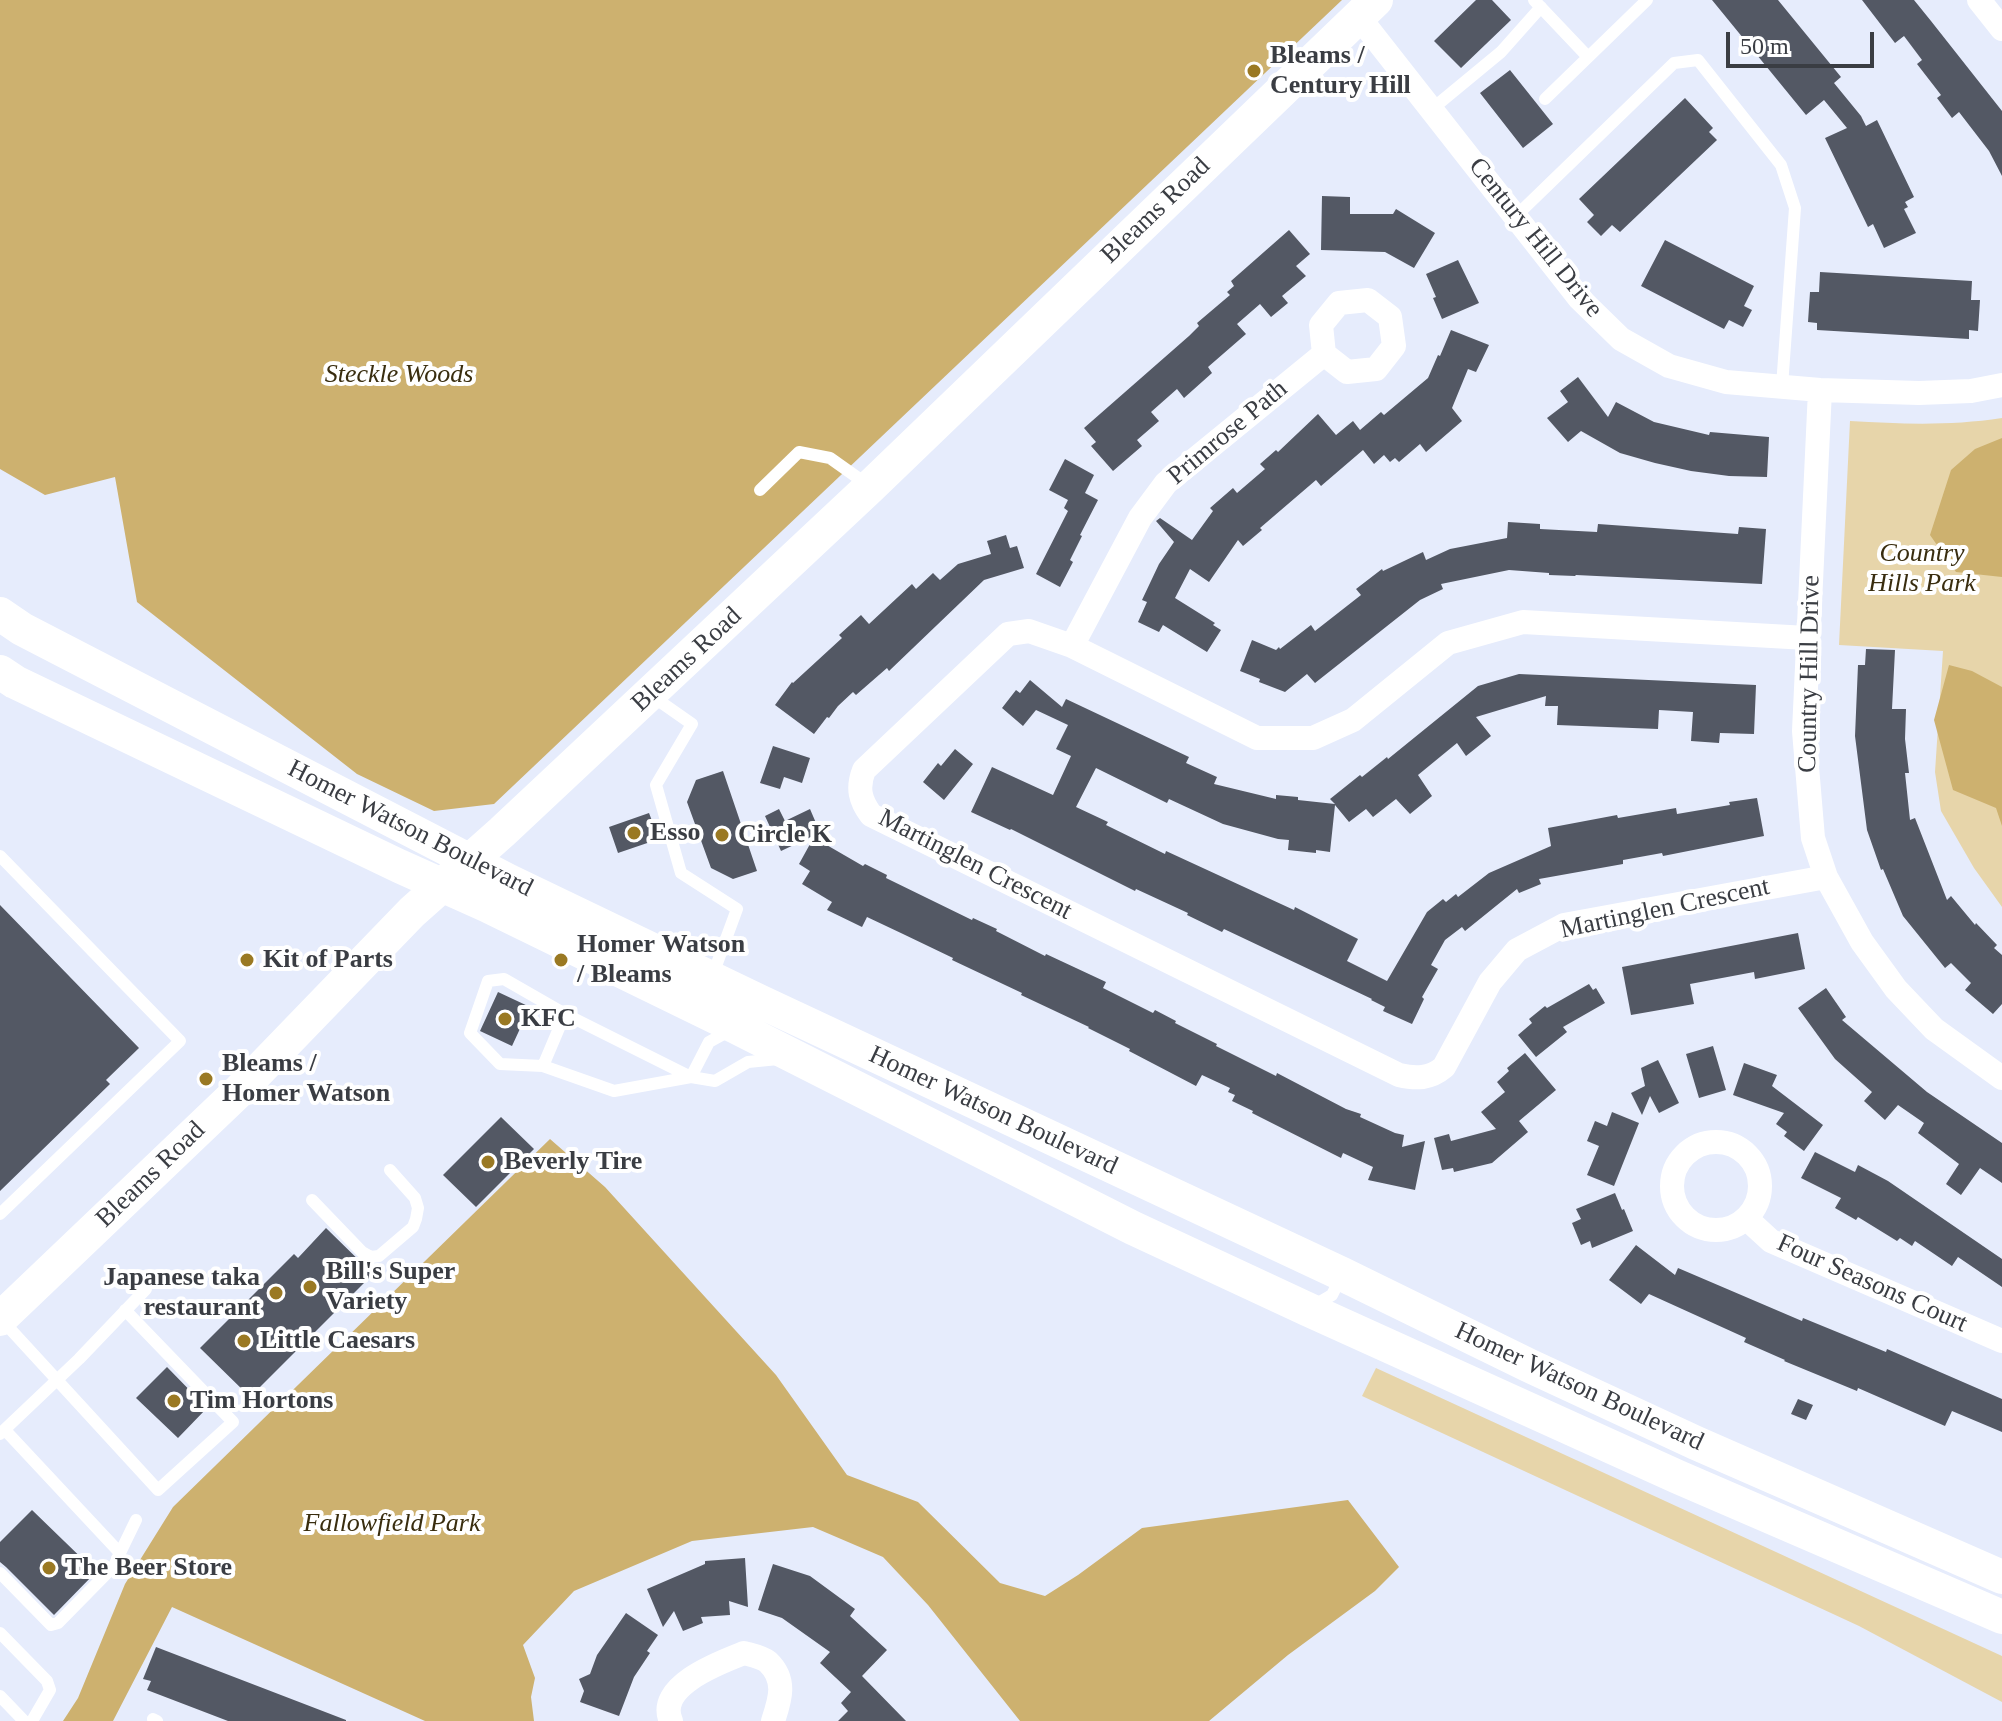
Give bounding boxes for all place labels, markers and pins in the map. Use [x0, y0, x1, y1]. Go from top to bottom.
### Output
place label: Bleams / Century Hill [1270, 40, 1411, 102]
marker: Bleams / Century Hill [1245, 62, 1263, 80]
place label: Esso [650, 817, 701, 849]
place label: Circle K [738, 819, 832, 851]
marker: Esso [625, 824, 643, 842]
marker: Circle K [713, 826, 731, 844]
place label: Homer Watson / Bleams [577, 929, 745, 990]
place label: Kit of Parts [263, 944, 393, 976]
marker: Kit of Parts [238, 951, 256, 969]
marker: Homer Watson / Bleams [552, 951, 570, 969]
place label: KFC [521, 1003, 576, 1035]
marker: KFC [496, 1010, 514, 1028]
place label: Bleams / Homer Watson [222, 1048, 390, 1110]
marker: Bleams / Homer Watson [197, 1070, 215, 1088]
place label: Beverly Tire [504, 1146, 642, 1178]
marker: Beverly Tire [479, 1153, 497, 1171]
place label: Bill's Super Variety [326, 1256, 455, 1318]
place label: Japanese taka restaurant [103, 1262, 260, 1324]
marker: Bill's Super Variety [301, 1278, 319, 1296]
marker: Japanese taka restaurant [267, 1284, 285, 1302]
place label: Little Caesars [260, 1325, 415, 1357]
marker: Little Caesars [235, 1332, 253, 1350]
place label: Tim Hortons [190, 1385, 333, 1417]
marker: Tim Hortons [165, 1392, 183, 1410]
place label: The Beer Store [65, 1552, 232, 1584]
marker: The Beer Store [40, 1559, 58, 1577]

